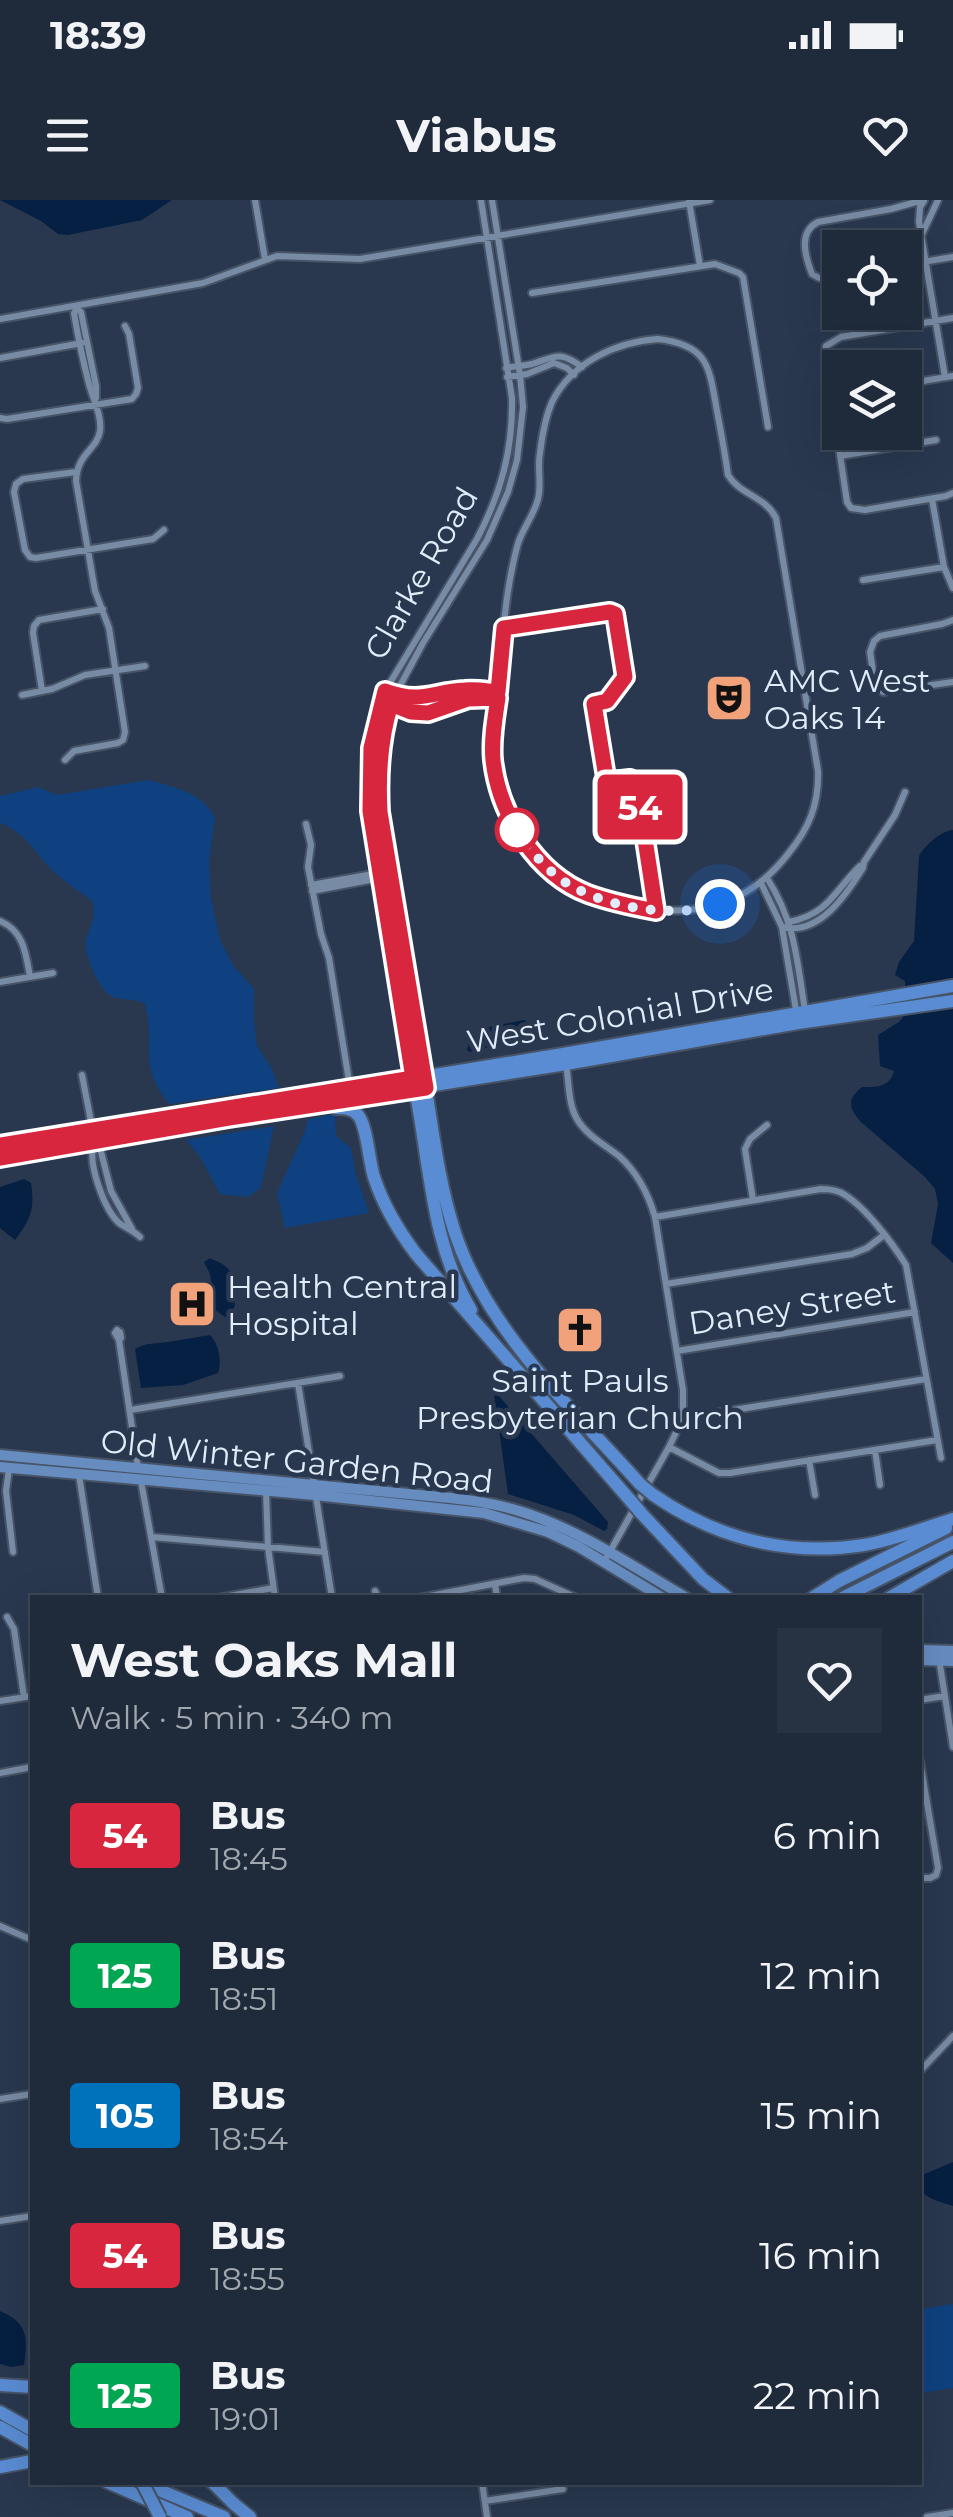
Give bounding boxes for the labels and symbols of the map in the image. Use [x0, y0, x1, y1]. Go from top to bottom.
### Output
street label: Clarke Road [356, 480, 486, 666]
place label: AMC West Oaks 14 [764, 661, 930, 737]
theatre icon: AMC West Oaks 14 [703, 672, 755, 724]
line badge: 54 [595, 774, 685, 840]
unlabelled marker [496, 809, 538, 851]
your location [695, 879, 745, 929]
street label: West Colonial Drive [464, 969, 776, 1061]
place label: Health Central Hospital [227, 1267, 457, 1343]
street label: Daney Street [686, 1271, 898, 1343]
hospital icon: Health Central Hospital [166, 1278, 218, 1330]
church icon: Saint Pauls Presbyterian Church [554, 1304, 606, 1356]
place label: Saint Pauls Presbyterian Church [416, 1361, 744, 1437]
street label: Old Winter Garden Road [99, 1421, 495, 1501]

